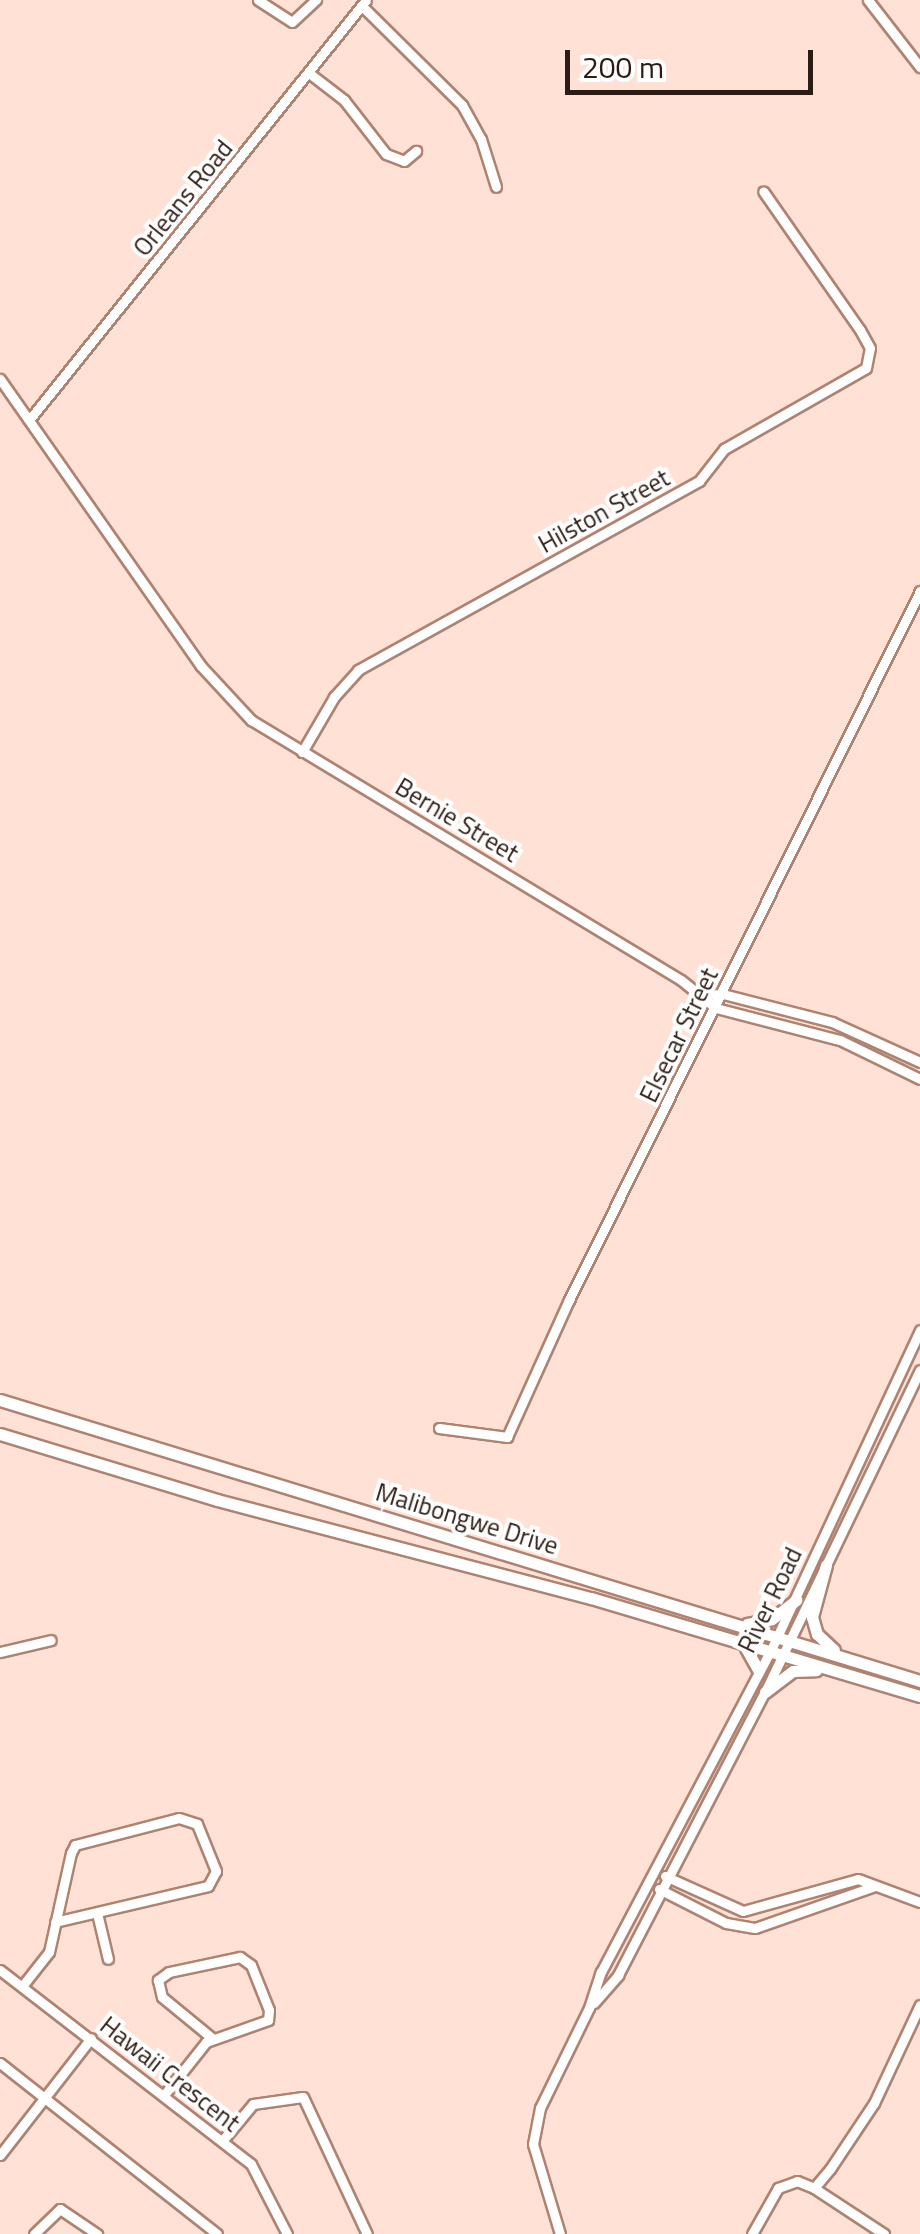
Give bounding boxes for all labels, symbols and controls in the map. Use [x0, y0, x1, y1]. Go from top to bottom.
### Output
scale bar [570, 30, 818, 92]
text: 200 m [582, 44, 664, 90]
street label: Orleans Road [127, 134, 239, 262]
street label: Hilston Street [533, 463, 675, 559]
street label: Bernie Street [390, 772, 524, 868]
street label: Elsecar Street [634, 963, 724, 1107]
street label: Malibongwe Drive [372, 1477, 562, 1561]
street label: River Road [732, 1542, 808, 1658]
street label: Hawaii Crescent [94, 2010, 246, 2138]

